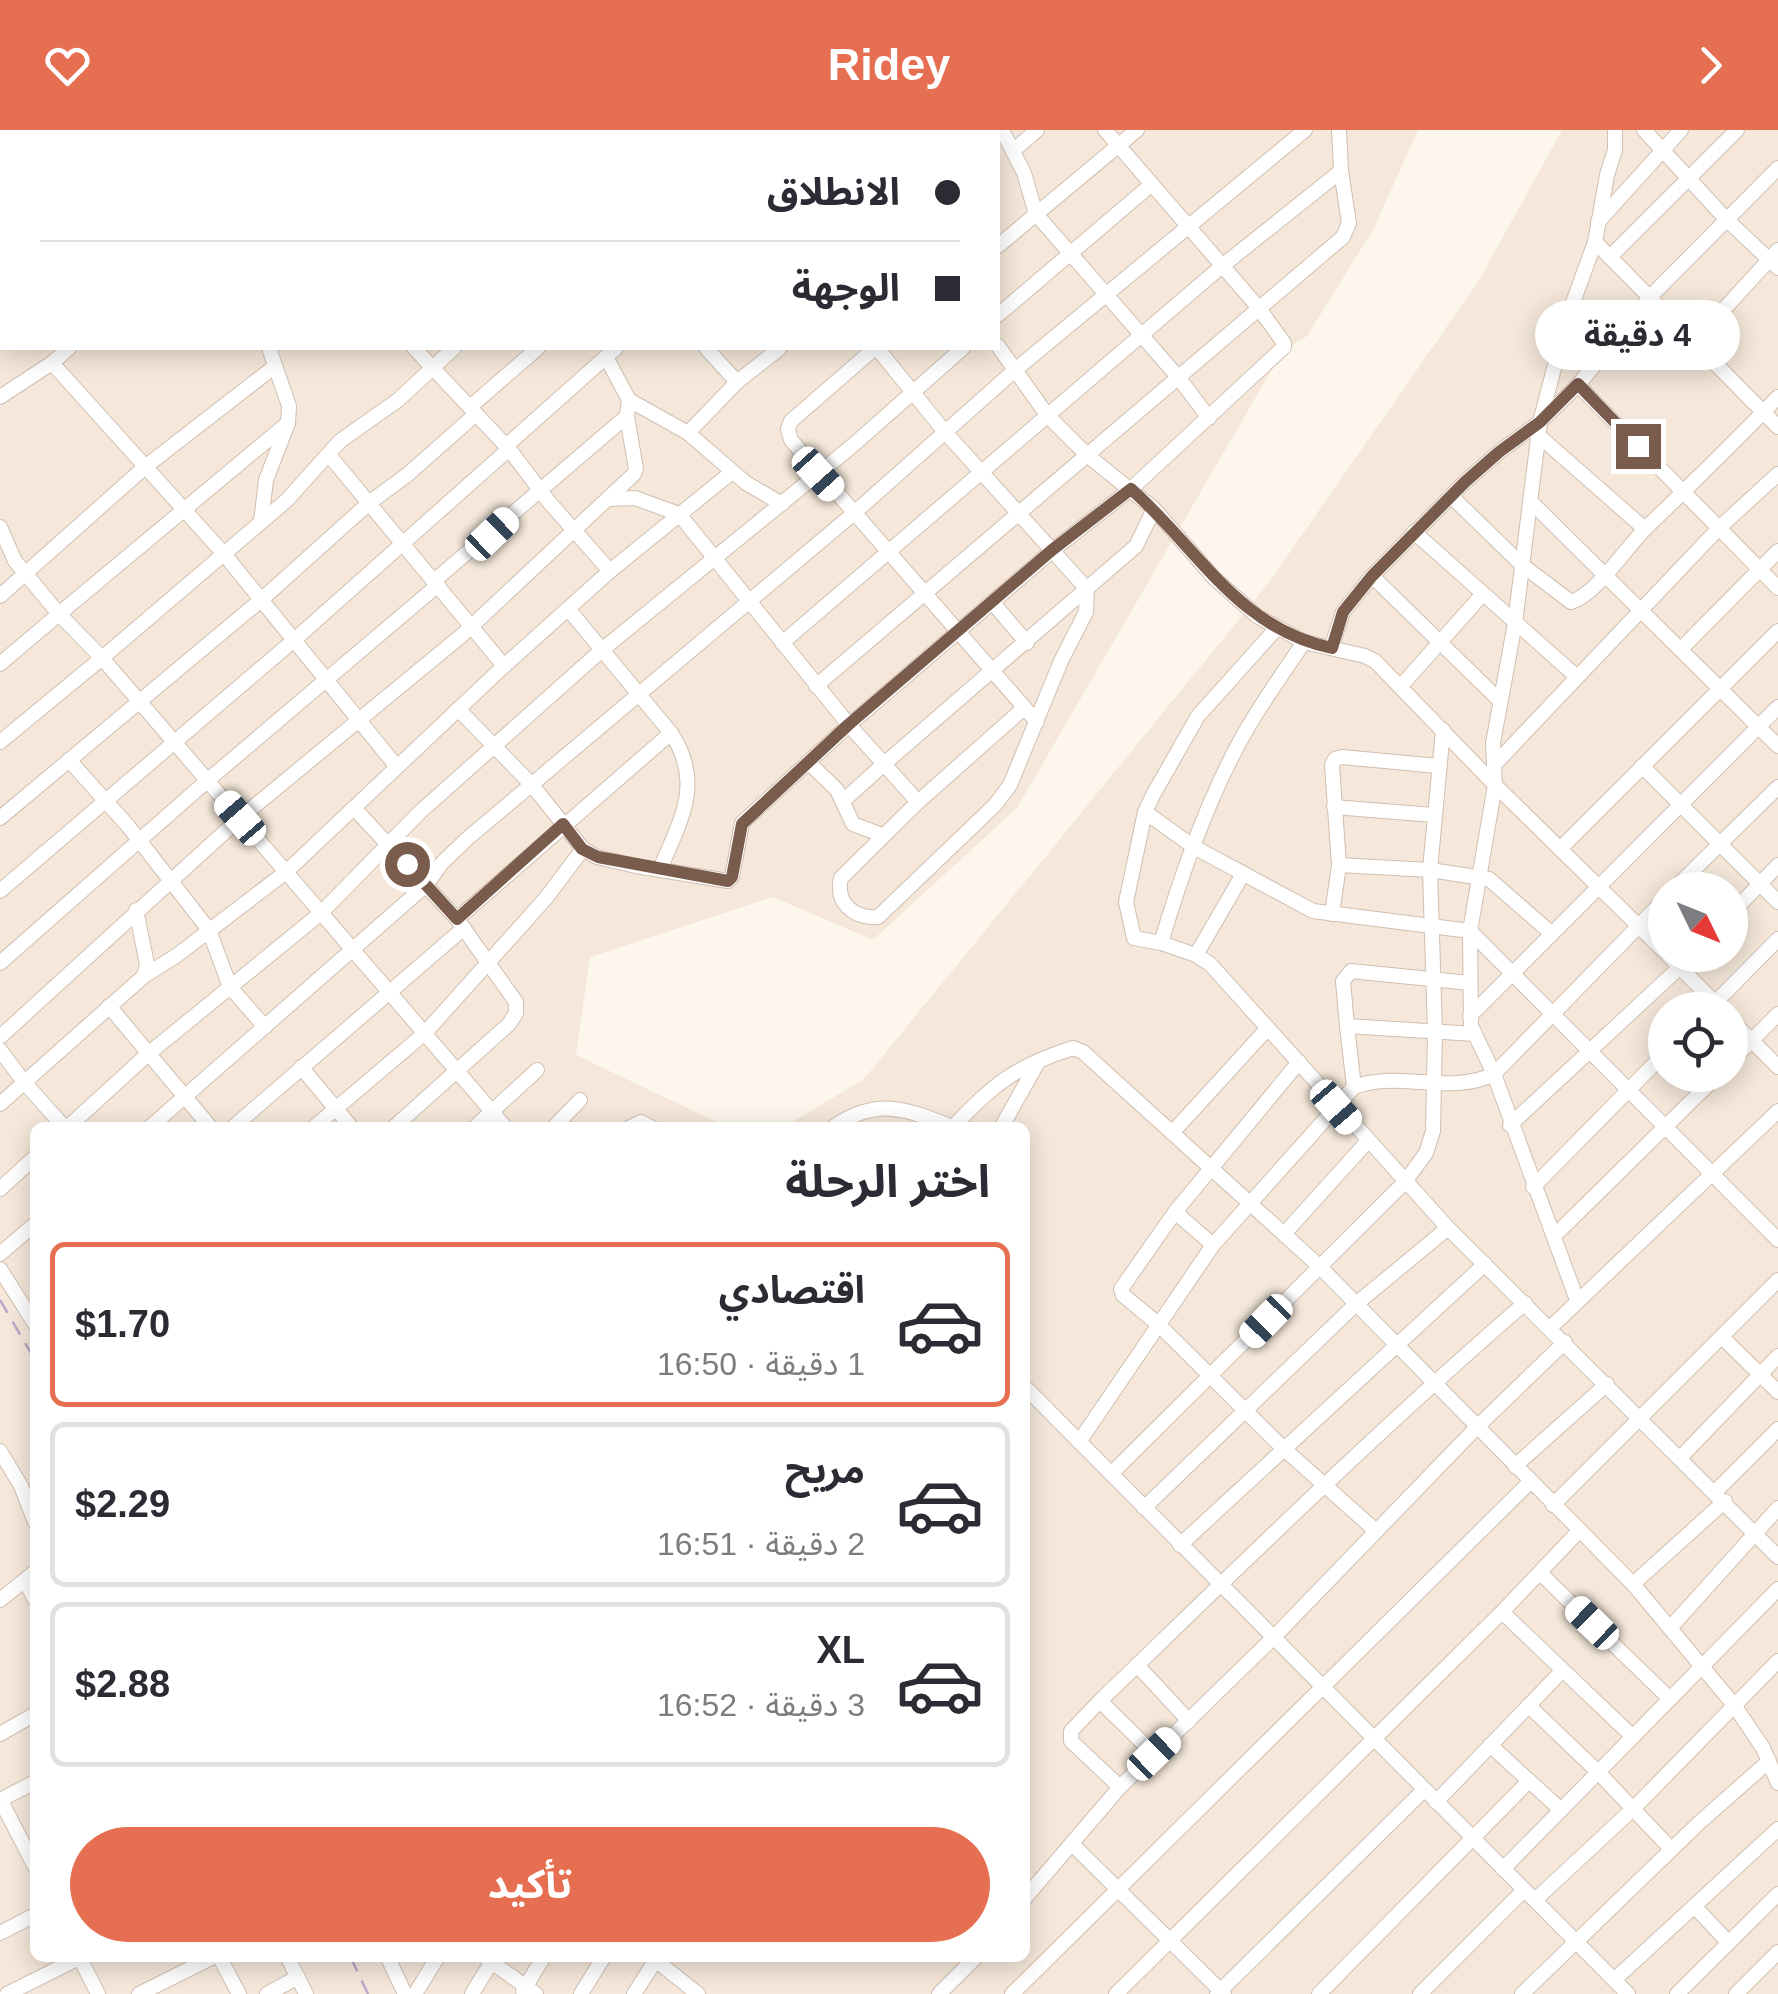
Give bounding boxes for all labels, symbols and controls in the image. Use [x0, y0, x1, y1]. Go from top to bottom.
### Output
icon: heart [40, 38, 95, 93]
icon: forward [1683, 38, 1738, 93]
text: Ridey [828, 39, 950, 90]
text: الانطلاق [767, 171, 900, 213]
text: الوجهة [792, 267, 900, 309]
callout: 4 دقيقة [1536, 301, 1740, 371]
text: 4 دقيقة [1584, 317, 1691, 353]
route end [1616, 424, 1661, 469]
car [787, 442, 849, 506]
car [460, 502, 524, 566]
car [209, 786, 271, 850]
route start [385, 842, 430, 887]
north arrow [1648, 872, 1748, 972]
map controls [1648, 872, 1748, 1092]
button: locate [1648, 992, 1748, 1092]
car [1305, 1075, 1367, 1139]
text: اختر الرحلة [785, 1156, 990, 1207]
text: اقتصادي [719, 1269, 865, 1311]
icon: car [895, 1280, 985, 1370]
car [1234, 1289, 1298, 1353]
text: $1.70 [75, 1303, 170, 1345]
text: 1 دقيقة · 16:50 [657, 1346, 865, 1382]
text: مريح [785, 1449, 865, 1491]
icon: car [895, 1460, 985, 1550]
text: $2.29 [75, 1483, 170, 1525]
text: 2 دقيقة · 16:51 [657, 1526, 865, 1562]
car [1560, 1591, 1624, 1655]
text: XL [816, 1629, 865, 1671]
icon: car [895, 1640, 985, 1730]
text: $2.88 [75, 1663, 170, 1705]
text: 3 دقيقة · 16:52 [657, 1687, 865, 1723]
car [1122, 1722, 1186, 1786]
button: تأكيد [70, 1827, 990, 1942]

